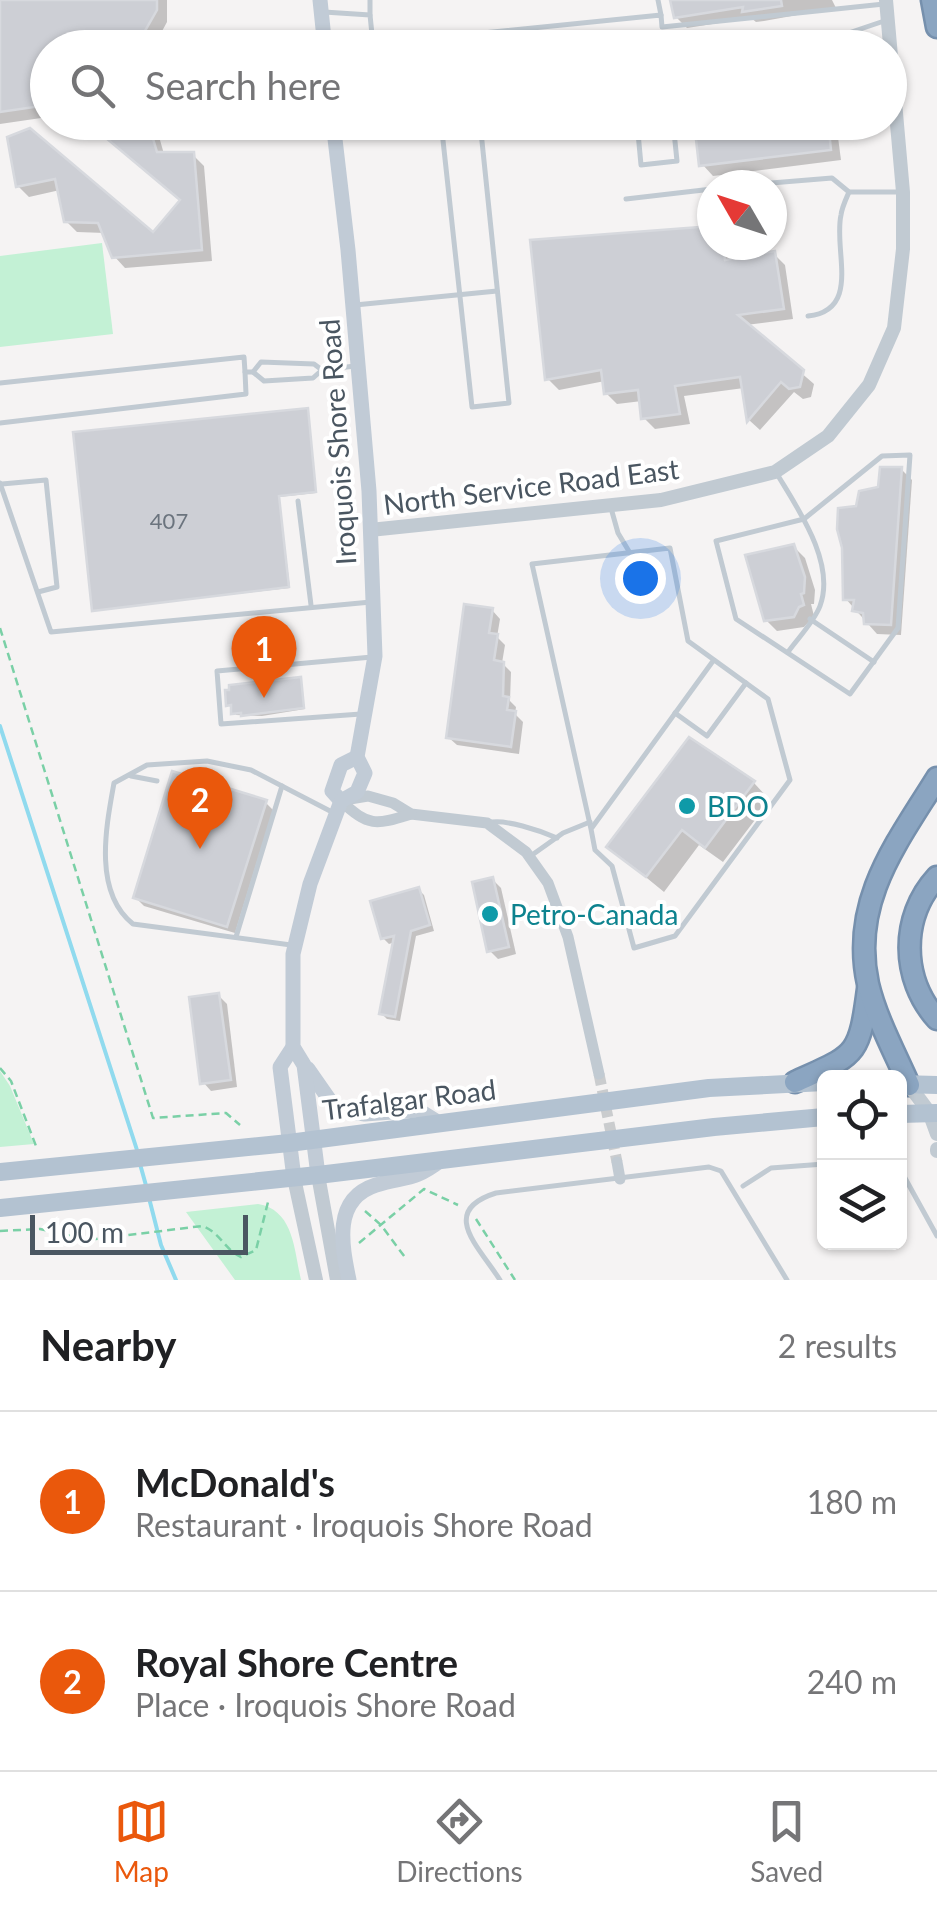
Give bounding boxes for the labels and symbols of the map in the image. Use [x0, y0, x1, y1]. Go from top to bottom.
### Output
north arrow [697, 170, 787, 260]
street label: Iroquois Shore Road [311, 318, 363, 566]
street label: North Service Road East [381, 451, 681, 521]
house number: 407 [150, 507, 188, 534]
your location [615, 553, 666, 604]
pin: 1 [232, 616, 296, 698]
pin: 2 [168, 766, 232, 849]
place label: BDO [707, 789, 769, 823]
marker: BDO [676, 795, 698, 817]
place label: Petro-Canada [510, 897, 678, 931]
marker: Petro-Canada [479, 903, 501, 925]
street label: Trafalgar Road [320, 1071, 498, 1127]
scale bar [30, 1210, 248, 1254]

